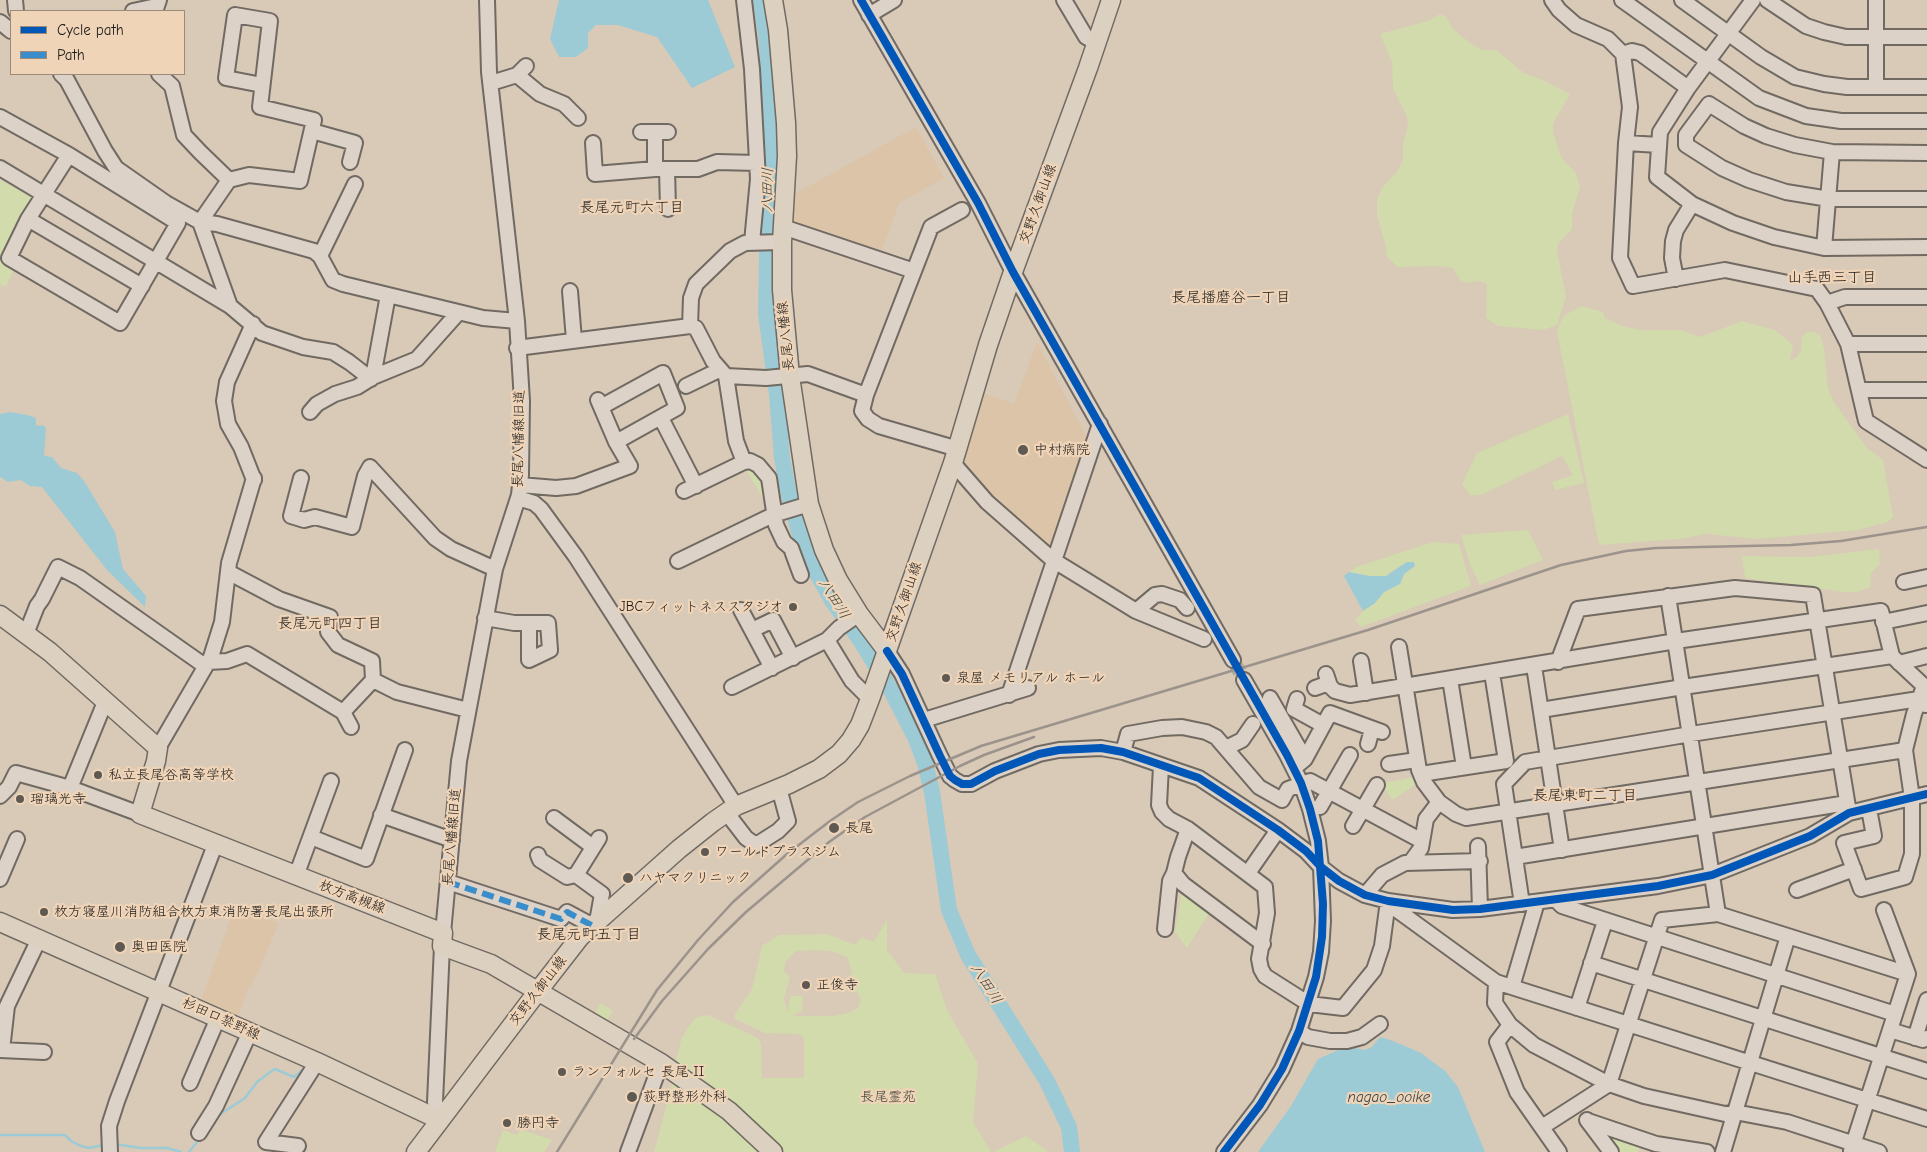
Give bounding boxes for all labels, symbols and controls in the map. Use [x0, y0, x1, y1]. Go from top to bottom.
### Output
legend [10, 10, 185, 75]
text: Cycle path [57, 21, 124, 39]
text: Path [57, 46, 85, 64]
street label: 交野久御山線 [1016, 162, 1060, 246]
water label: 八田川 [759, 167, 777, 213]
district label: 長尾元町六丁目 [580, 199, 684, 217]
district label: 山手西三丁目 [1787, 269, 1877, 287]
district label: 長尾播磨谷一丁目 [1171, 289, 1291, 307]
street label: 長尾八幡線 [774, 300, 798, 372]
street label: 長尾八幡線旧道 [510, 390, 528, 488]
place label: 中村病院 [1034, 442, 1090, 458]
marker: 中村病院 [1016, 443, 1030, 457]
street label: 交野久御山線 [882, 560, 926, 644]
water label: 八田川 [814, 575, 854, 623]
place label: JBCフィットネススタジオ [619, 599, 783, 615]
marker: JBCフィットネススタジオ [787, 601, 799, 613]
district label: 長尾元町四丁目 [278, 615, 382, 633]
place label: 泉屋 メモリアル ホール [956, 670, 1105, 686]
marker: 泉屋 メモリアル ホール [940, 672, 952, 684]
place label: 私立長尾谷高等学校 [108, 767, 234, 783]
marker: 私立長尾谷高等学校 [92, 769, 104, 781]
street label: 長尾八幡線旧道 [439, 787, 465, 887]
district label: 長尾東町二丁目 [1533, 787, 1637, 805]
place label: 瑠璃光寺 [30, 791, 86, 807]
marker: 瑠璃光寺 [14, 793, 26, 805]
place label: 長尾 [845, 820, 873, 836]
marker: 長尾 [827, 821, 841, 835]
place label: ワールドプラスジム [715, 844, 841, 860]
marker: ワールドプラスジム [699, 846, 711, 858]
place label: ハヤマクリニック [639, 870, 751, 886]
marker: ハヤマクリニック [621, 871, 635, 885]
street label: 枚方高槻線 [316, 877, 388, 917]
place label: 枚方寝屋川消防組合枚方東消防署長尾出張所 [54, 904, 334, 920]
marker: 枚方寝屋川消防組合枚方東消防署長尾出張所 [38, 906, 50, 918]
district label: 長尾元町五丁目 [537, 926, 641, 944]
place label: 奥田医院 [131, 939, 187, 955]
marker: 奥田医院 [113, 940, 127, 954]
street label: 交野久御山線 [506, 953, 570, 1029]
water label: 八田川 [966, 960, 1006, 1008]
place label: 正俊寺 [816, 977, 858, 993]
marker: 正俊寺 [800, 979, 812, 991]
street label: 杉田口禁野線 [179, 994, 263, 1044]
place label: ランフォルセ 長尾 II [572, 1064, 704, 1080]
marker: ランフォルセ 長尾 II [556, 1066, 568, 1078]
place label: 荻野整形外科 [643, 1089, 727, 1105]
park label: 長尾霊苑 [860, 1089, 916, 1105]
water label: nagao_ooike [1348, 1089, 1430, 1107]
marker: 荻野整形外科 [625, 1090, 639, 1104]
place label: 勝円寺 [517, 1115, 559, 1131]
marker: 勝円寺 [501, 1117, 513, 1129]

